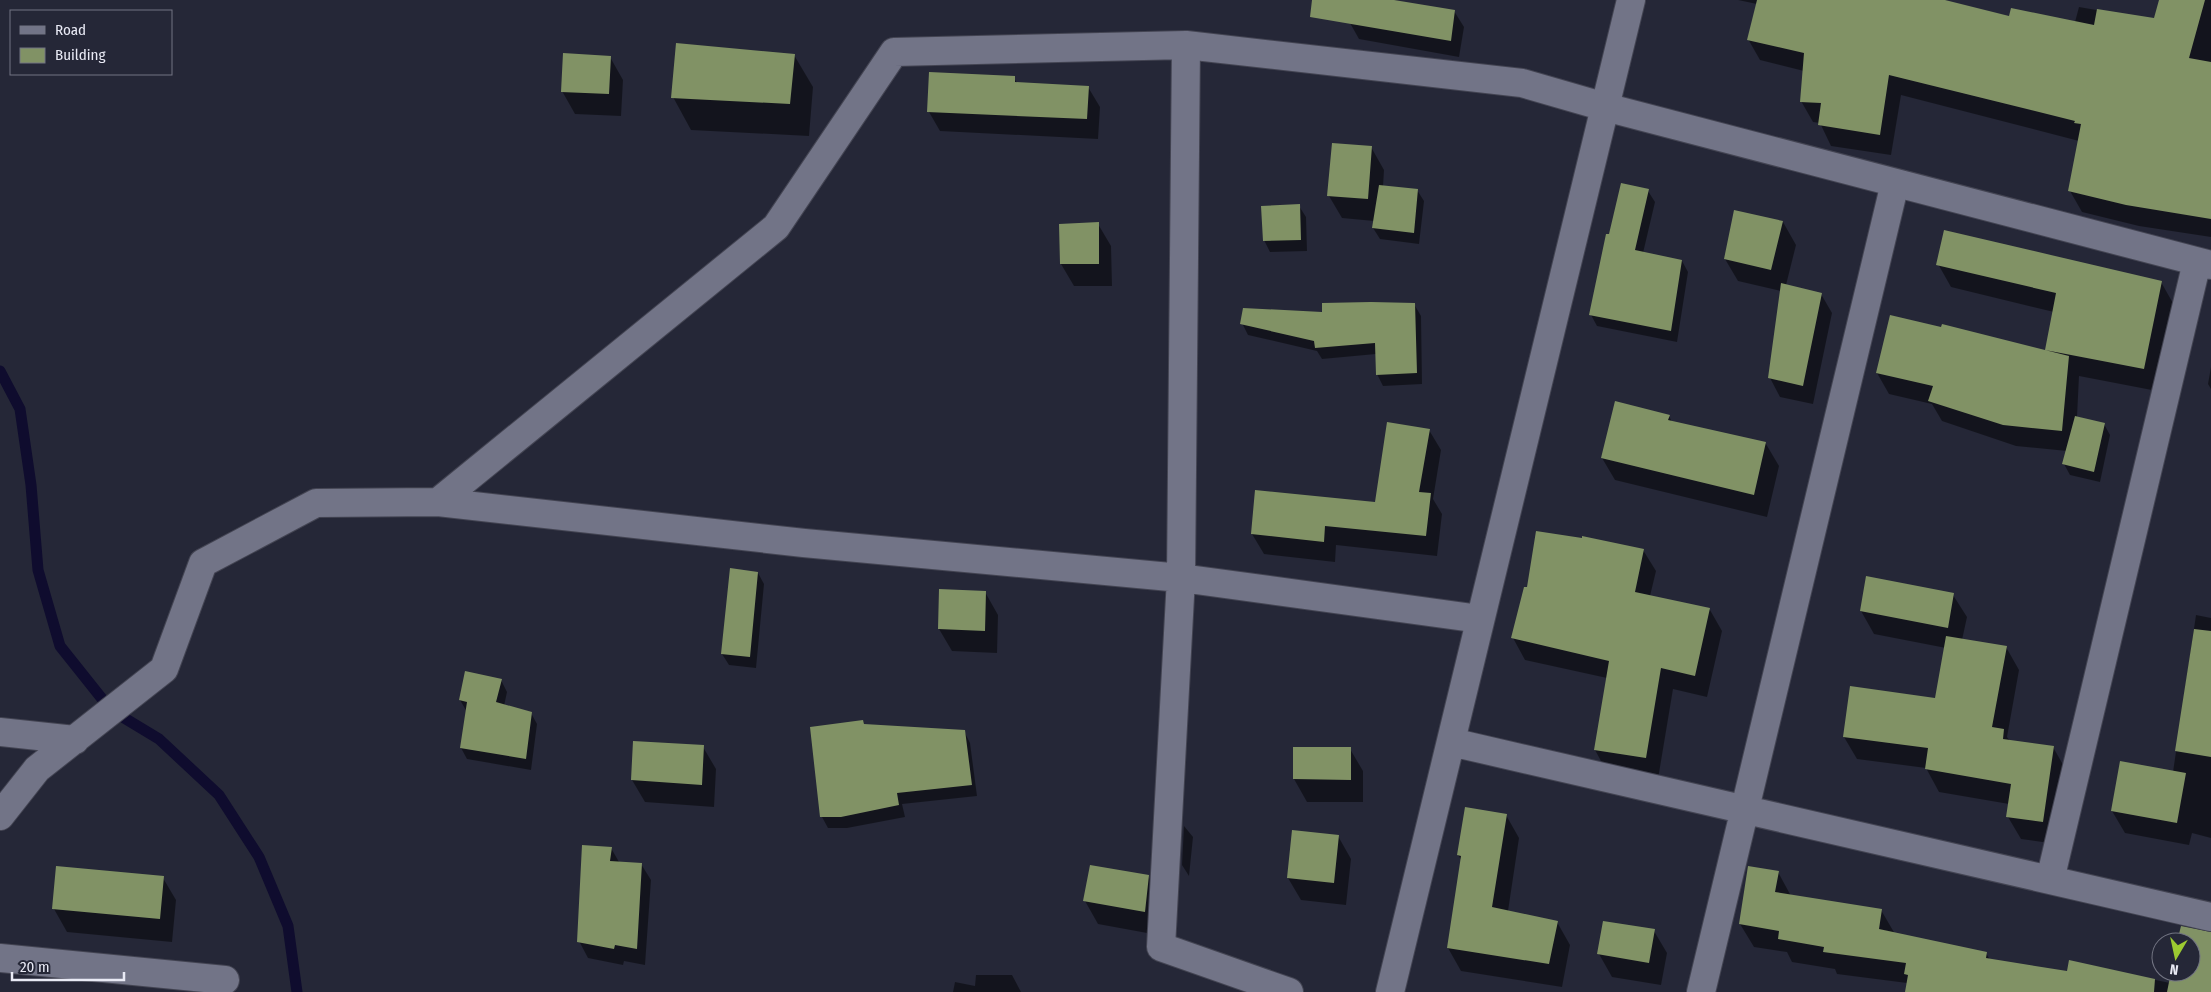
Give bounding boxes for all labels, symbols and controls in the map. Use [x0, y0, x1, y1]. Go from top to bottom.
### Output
legend [10, 10, 172, 75]
text: Road [55, 21, 86, 39]
text: Building [55, 46, 106, 64]
north arrow [2151, 932, 2201, 982]
scale bar [12, 950, 125, 982]
text: 20 m [20, 958, 50, 976]
text: N [2169, 960, 2180, 978]

